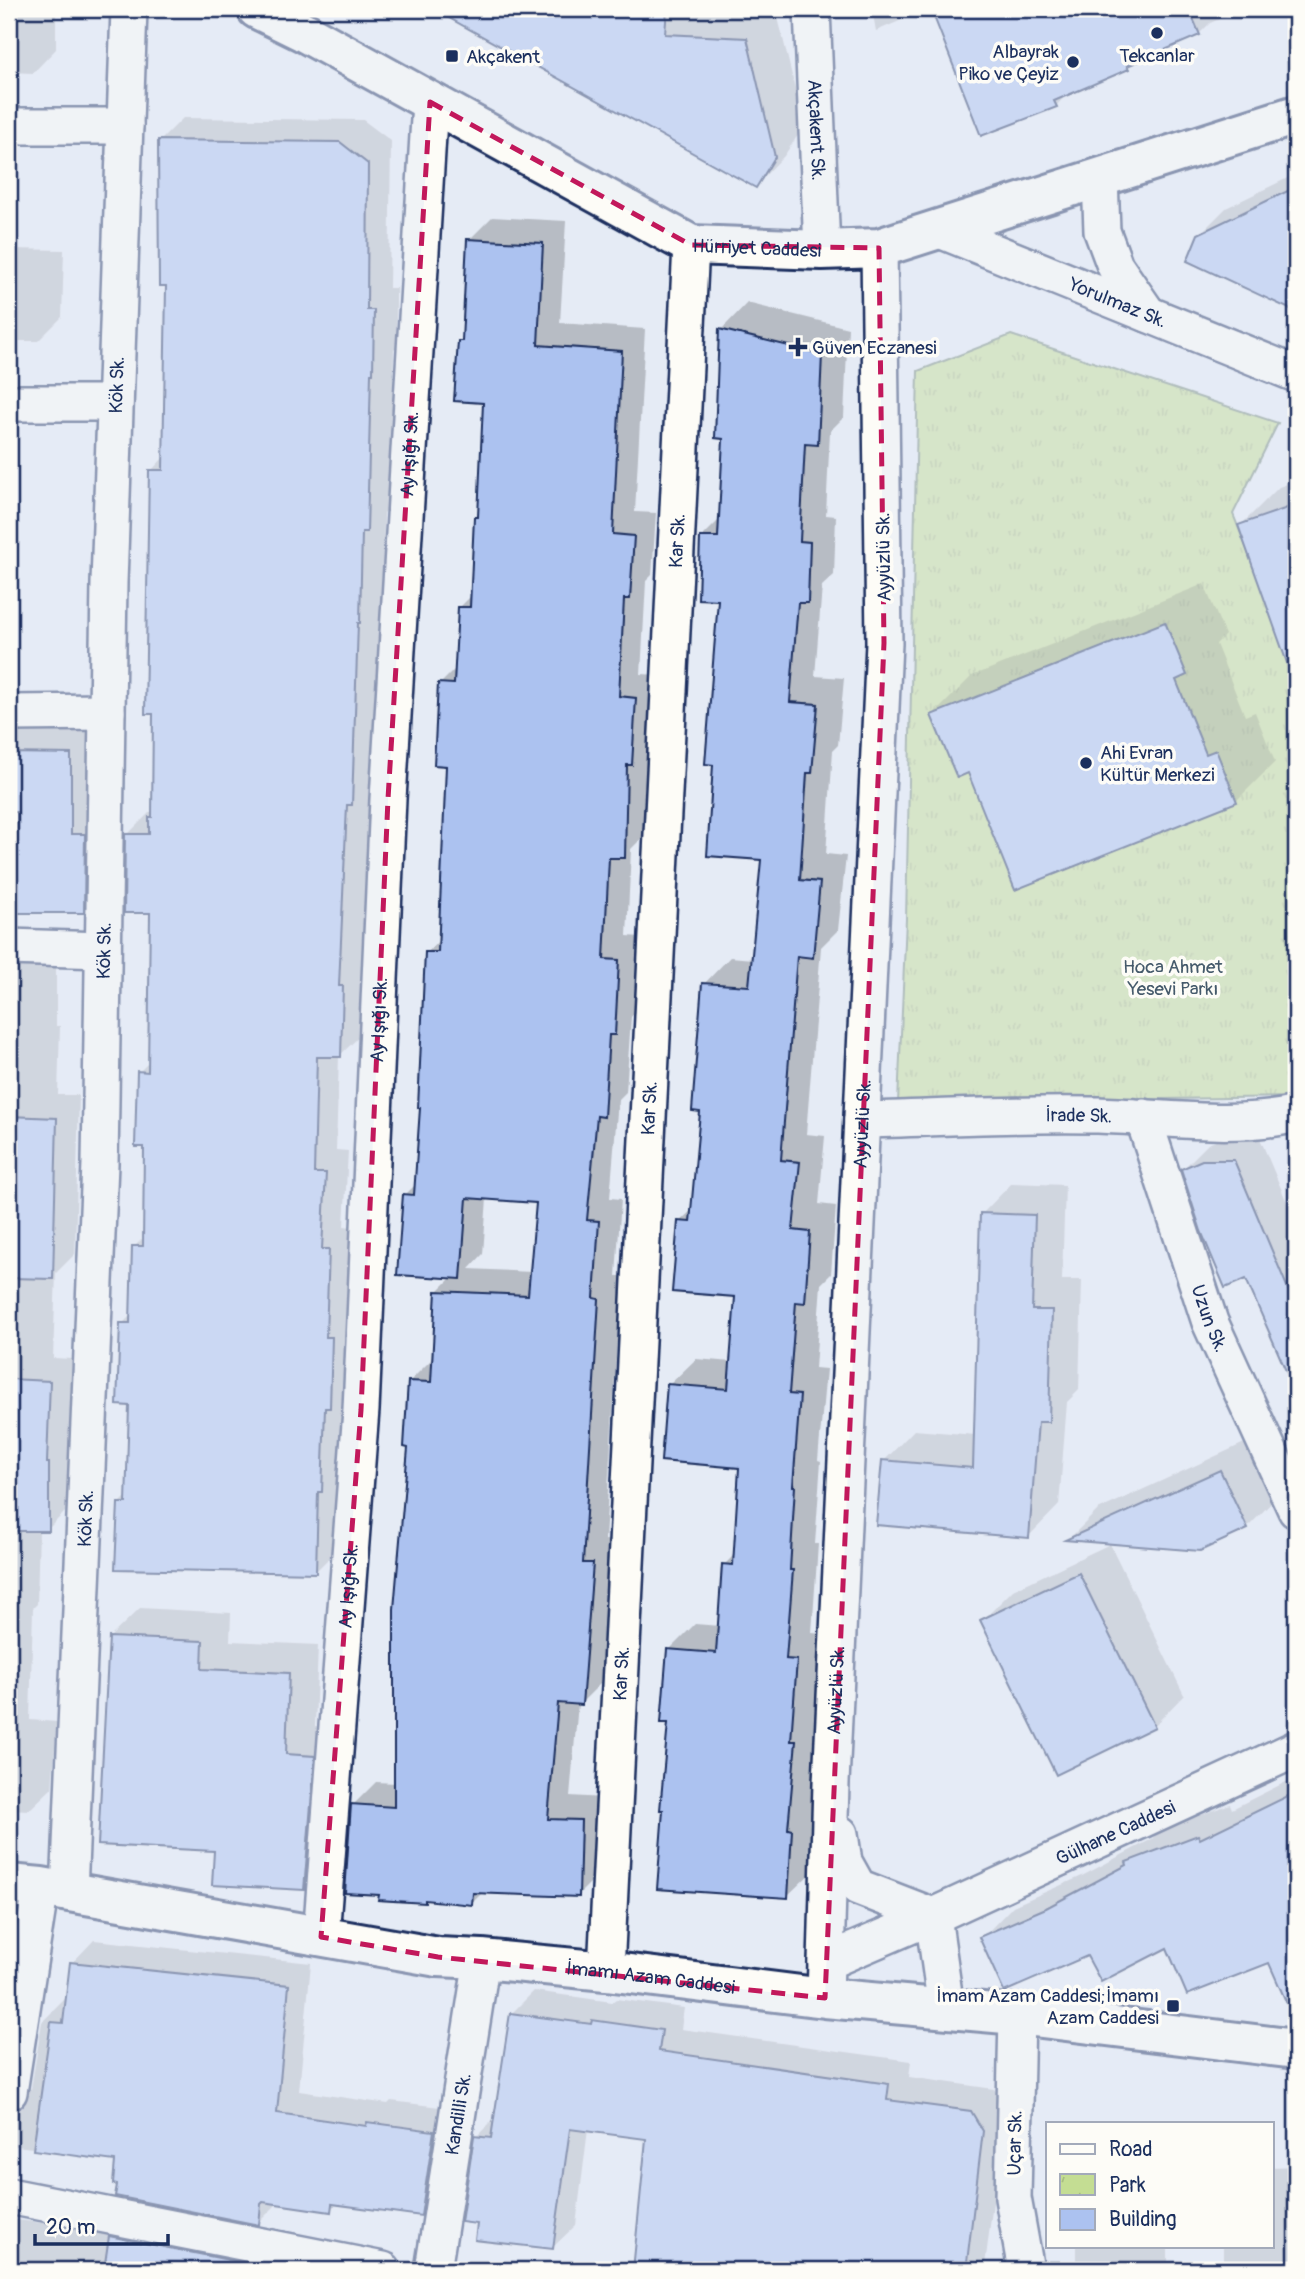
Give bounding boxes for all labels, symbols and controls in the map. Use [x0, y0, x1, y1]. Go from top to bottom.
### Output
marker: Tekcanlar [1149, 25, 1165, 41]
place label: Albayrak Piko ve Çeyiz [958, 40, 1059, 86]
place label: Tekcanlar [1119, 44, 1195, 68]
place label: Akçakent [466, 45, 540, 69]
marker: Akçakent [444, 48, 460, 64]
marker: Albayrak Piko ve Çeyiz [1065, 54, 1081, 70]
street label: Akçakent Sk. [802, 79, 830, 181]
street label: Hürriyet Caddesi [692, 234, 822, 263]
street label: Yorulmaz Sk. [1064, 272, 1170, 333]
place label: Güven Eczanesi [812, 336, 937, 360]
marker: Güven Eczanesi [790, 339, 806, 355]
street label: Kök Sk. [104, 356, 130, 414]
street label: Ay Işığı Sk. [395, 411, 424, 497]
street label: Ayyüzlü Sk. [871, 512, 897, 602]
street label: Kar Sk. [664, 513, 691, 569]
place label: Ahi Evran Kültür Merkezi [1100, 741, 1215, 787]
marker: Ahi Evran Kültür Merkezi [1078, 755, 1094, 771]
street label: Kök Sk. [92, 922, 117, 979]
park label: Hoca Ahmet Yesevi Parkı [1123, 955, 1223, 1001]
street label: Ay Işığı Sk. [365, 977, 393, 1063]
street label: Ayyüzlü Sk. [849, 1079, 877, 1169]
street label: Kar Sk. [636, 1080, 663, 1136]
street label: İrade Sk. [1045, 1104, 1113, 1129]
street label: Uzun Sk. [1186, 1282, 1233, 1356]
street label: Kök Sk. [73, 1489, 99, 1547]
street label: Ay Işığı Sk. [333, 1543, 364, 1629]
street label: Ayyüzlü Sk. [822, 1645, 850, 1735]
street label: Kar Sk. [608, 1646, 635, 1701]
street label: Gülhane Caddesi [1052, 1795, 1179, 1871]
street label: İmamı Azam Caddesi [565, 1956, 736, 2000]
place label: İmam Azam Caddesi;İmamı Azam Caddesi [936, 1984, 1159, 2030]
marker: İmam Azam Caddesi;İmamı Azam Caddesi [1165, 1998, 1181, 2014]
street label: Kandilli Sk. [440, 2071, 477, 2157]
street label: Uçar Sk. [1002, 2110, 1028, 2176]
legend [1046, 2122, 1274, 2248]
text: Road [1109, 2136, 1153, 2163]
text: Park [1109, 2172, 1146, 2199]
scale bar [35, 2202, 168, 2246]
text: Building [1109, 2206, 1176, 2233]
text: 20 m [46, 2214, 95, 2241]

